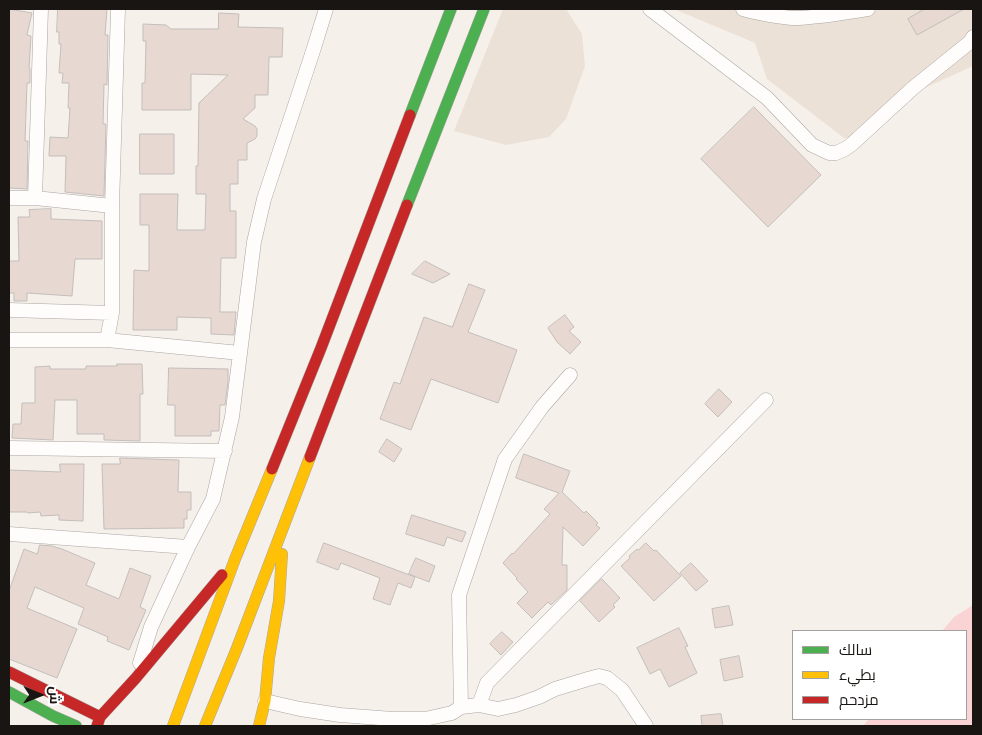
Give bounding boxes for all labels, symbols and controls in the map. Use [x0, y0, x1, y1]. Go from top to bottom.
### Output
legend [792, 630, 967, 720]
text: سالك [839, 640, 872, 658]
text: بطيء [839, 665, 876, 683]
north arrow [15, 670, 65, 720]
text: ش [47, 686, 64, 704]
text: مزدحم [839, 690, 879, 708]

